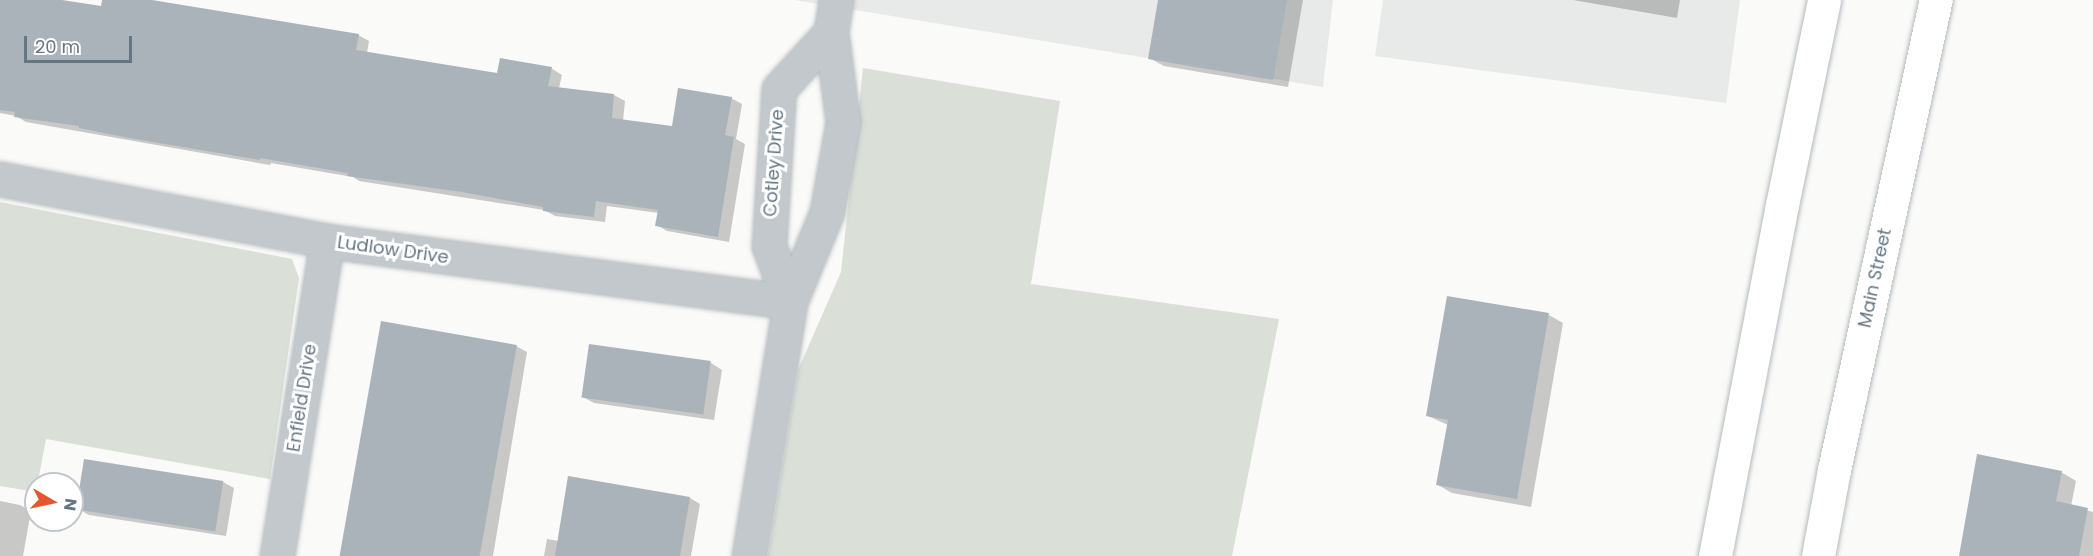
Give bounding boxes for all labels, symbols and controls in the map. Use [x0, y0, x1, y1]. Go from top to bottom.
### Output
scale bar [27, 24, 135, 62]
text: 20 m [35, 34, 80, 59]
street label: Cotley Drive [759, 109, 789, 217]
street label: Main Street [1854, 226, 1896, 330]
street label: Ludlow Drive [336, 232, 450, 268]
street label: Enfield Drive [283, 343, 321, 453]
north arrow [24, 472, 84, 532]
text: N [58, 497, 83, 512]

